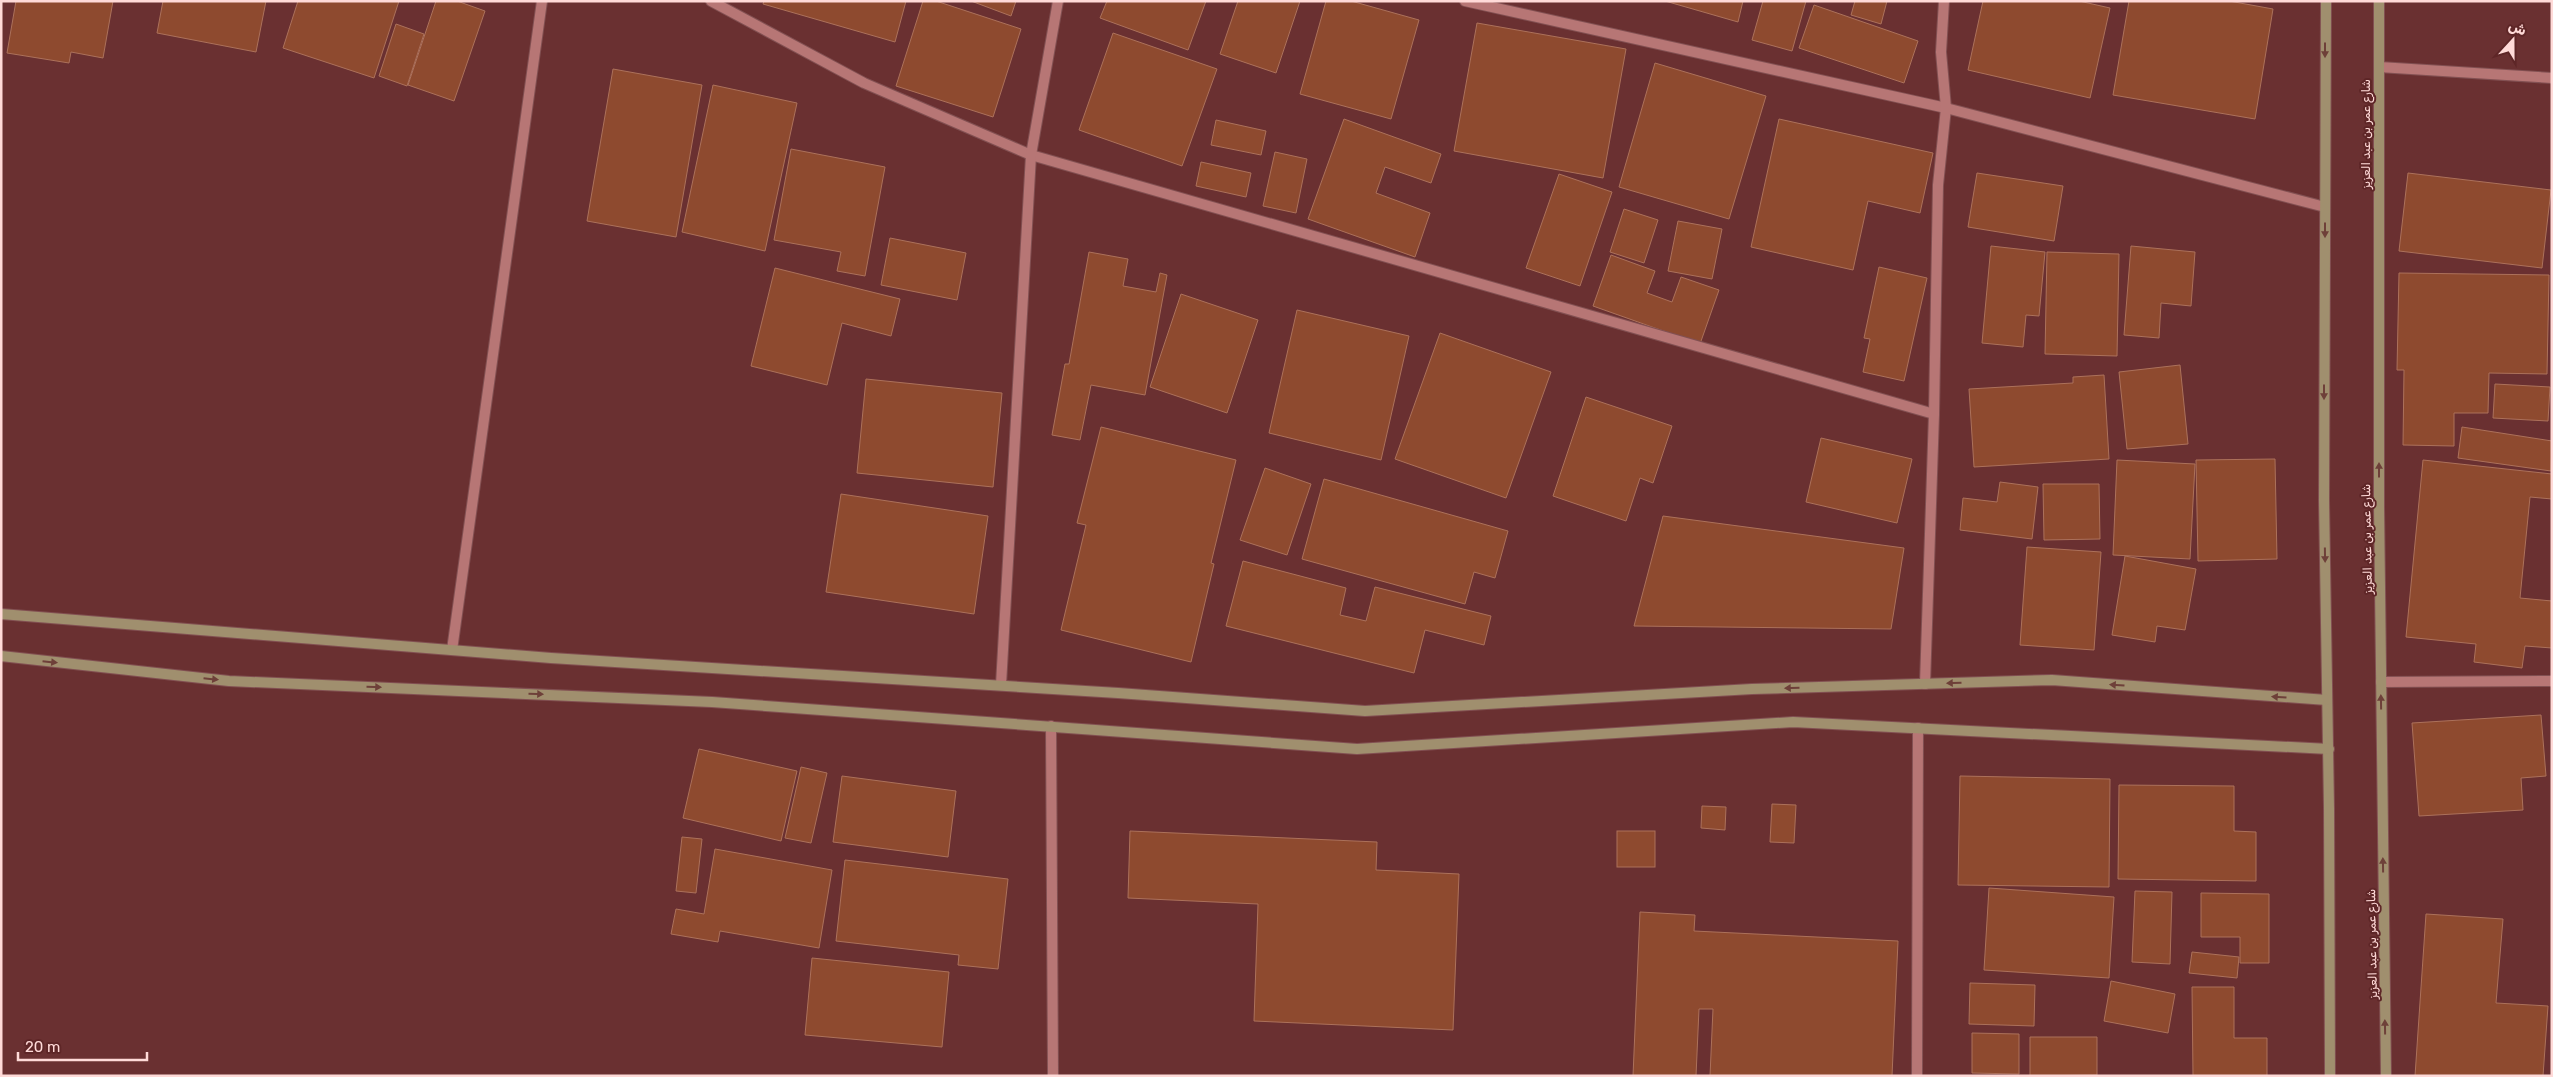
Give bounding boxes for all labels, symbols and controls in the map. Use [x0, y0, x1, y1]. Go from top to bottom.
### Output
north arrow [2488, 15, 2538, 65]
text: ش [2506, 17, 2529, 40]
one-way arrow [2321, 42, 2329, 58]
street label: شارع عمر بن عبد العزيز [2359, 79, 2375, 190]
one-way arrow [2321, 222, 2329, 238]
one-way arrow [2320, 385, 2328, 401]
one-way arrow [2375, 461, 2383, 477]
street label: شارع عمر بن عبد العزيز [2359, 484, 2377, 595]
one-way arrow [2321, 547, 2329, 563]
one-way arrow [42, 658, 58, 666]
one-way arrow [204, 675, 220, 683]
one-way arrow [1946, 679, 1962, 687]
one-way arrow [2108, 681, 2124, 689]
one-way arrow [366, 683, 382, 691]
one-way arrow [1784, 684, 1800, 692]
one-way arrow [528, 690, 544, 698]
one-way arrow [2270, 692, 2286, 700]
one-way arrow [2377, 694, 2385, 710]
one-way arrow [2379, 856, 2387, 872]
street label: شارع عمر بن عبد العزيز [2364, 889, 2382, 1000]
one-way arrow [2381, 1019, 2389, 1035]
scale bar [18, 1030, 146, 1062]
text: 20 m [25, 1038, 60, 1056]

